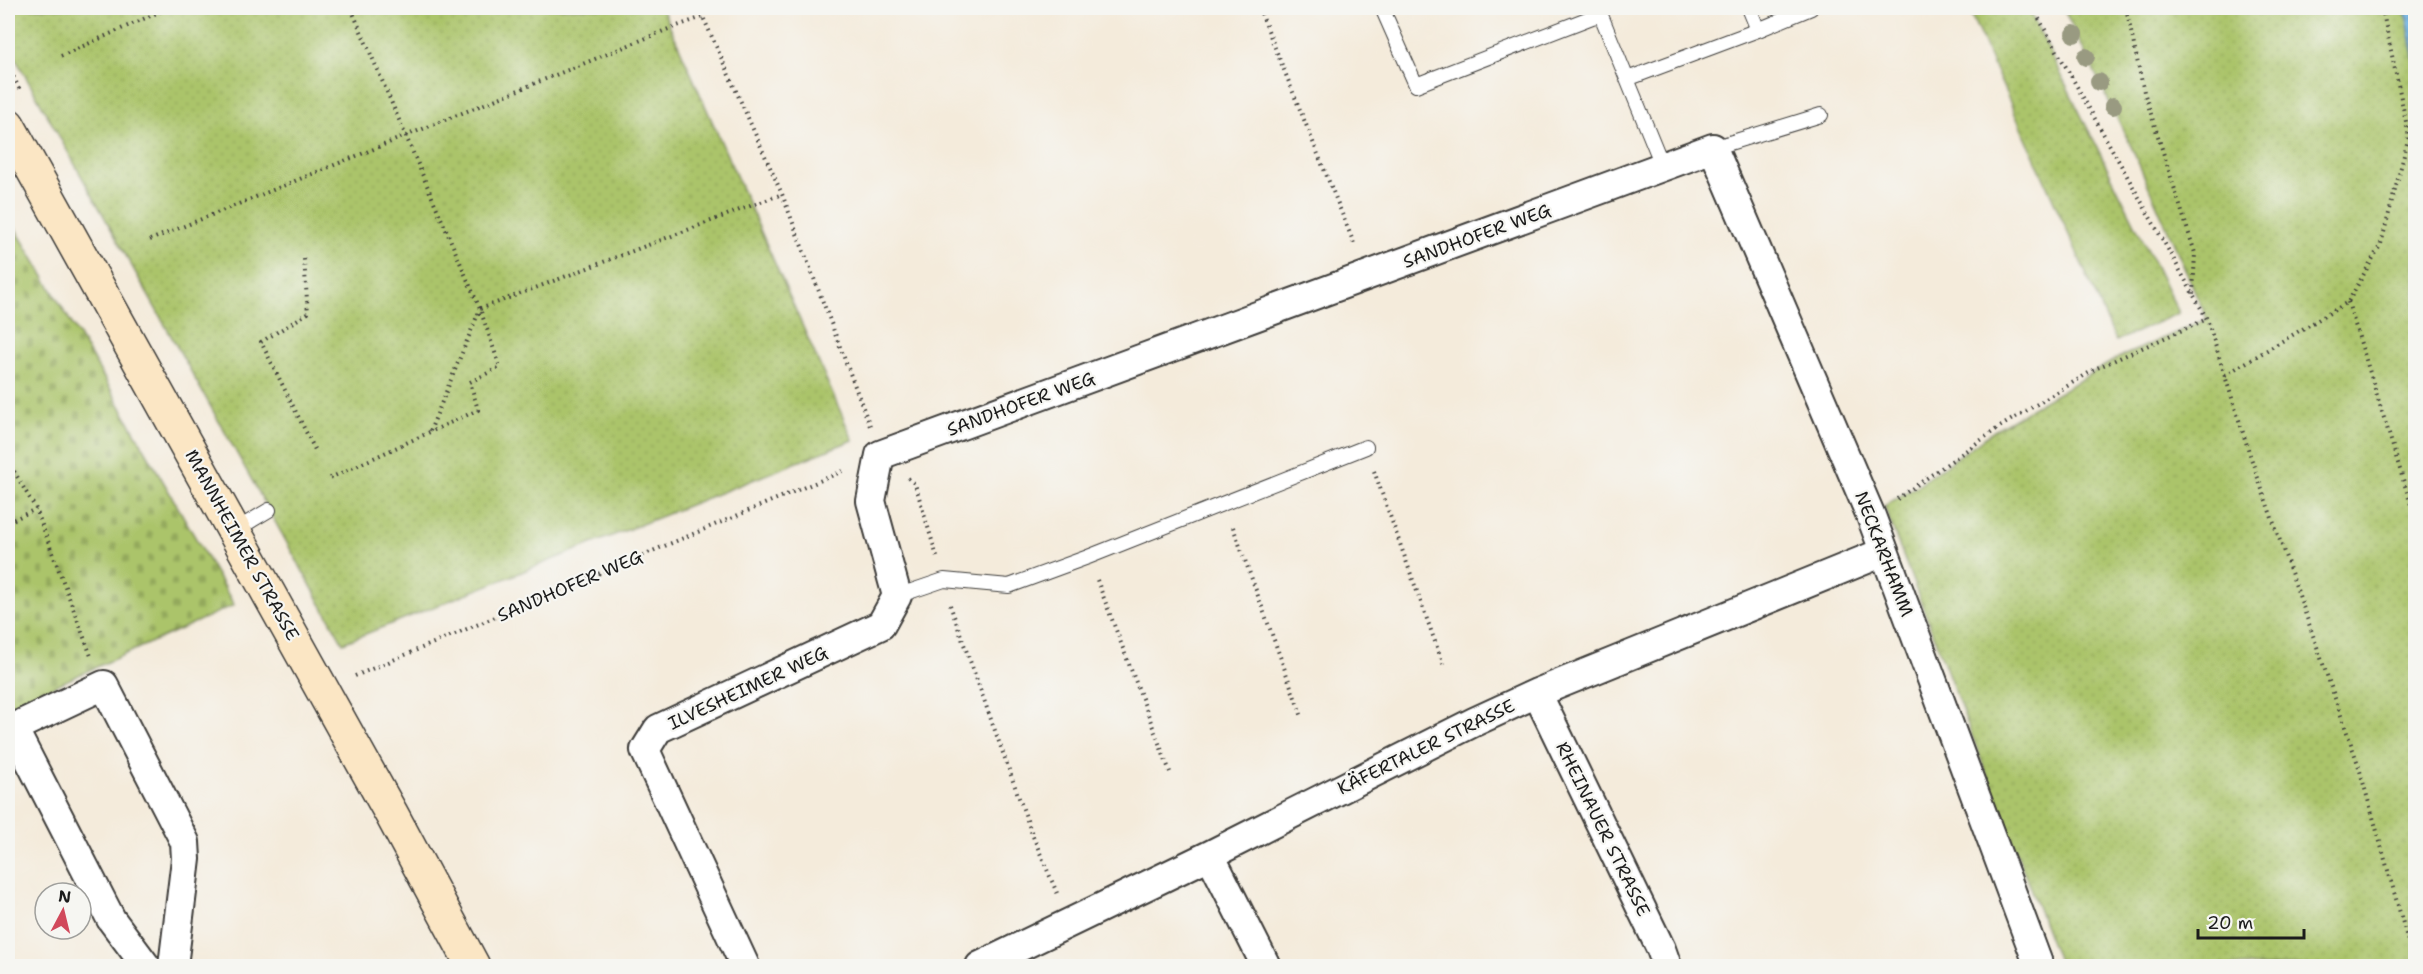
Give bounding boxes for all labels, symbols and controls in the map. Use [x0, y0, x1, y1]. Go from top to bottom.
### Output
street label: SANDHOFER WEG [1400, 198, 1555, 274]
street label: SANDHOFER WEG [944, 366, 1099, 442]
street label: MANNHEIMER STRASSE [179, 445, 305, 645]
street label: NECKARHAMM [1849, 488, 1919, 620]
street label: SANDHOFER WEG [494, 544, 647, 627]
street label: ILVESHEIMER WEG [664, 640, 832, 736]
street label: KÄFERTALER STRASSE [1333, 694, 1519, 800]
street label: RHEINAUER STRASSE [1550, 738, 1656, 920]
north arrow [33, 881, 93, 941]
text: N [57, 885, 72, 908]
scale bar [2198, 902, 2304, 940]
text: 20 m [2207, 911, 2253, 935]

